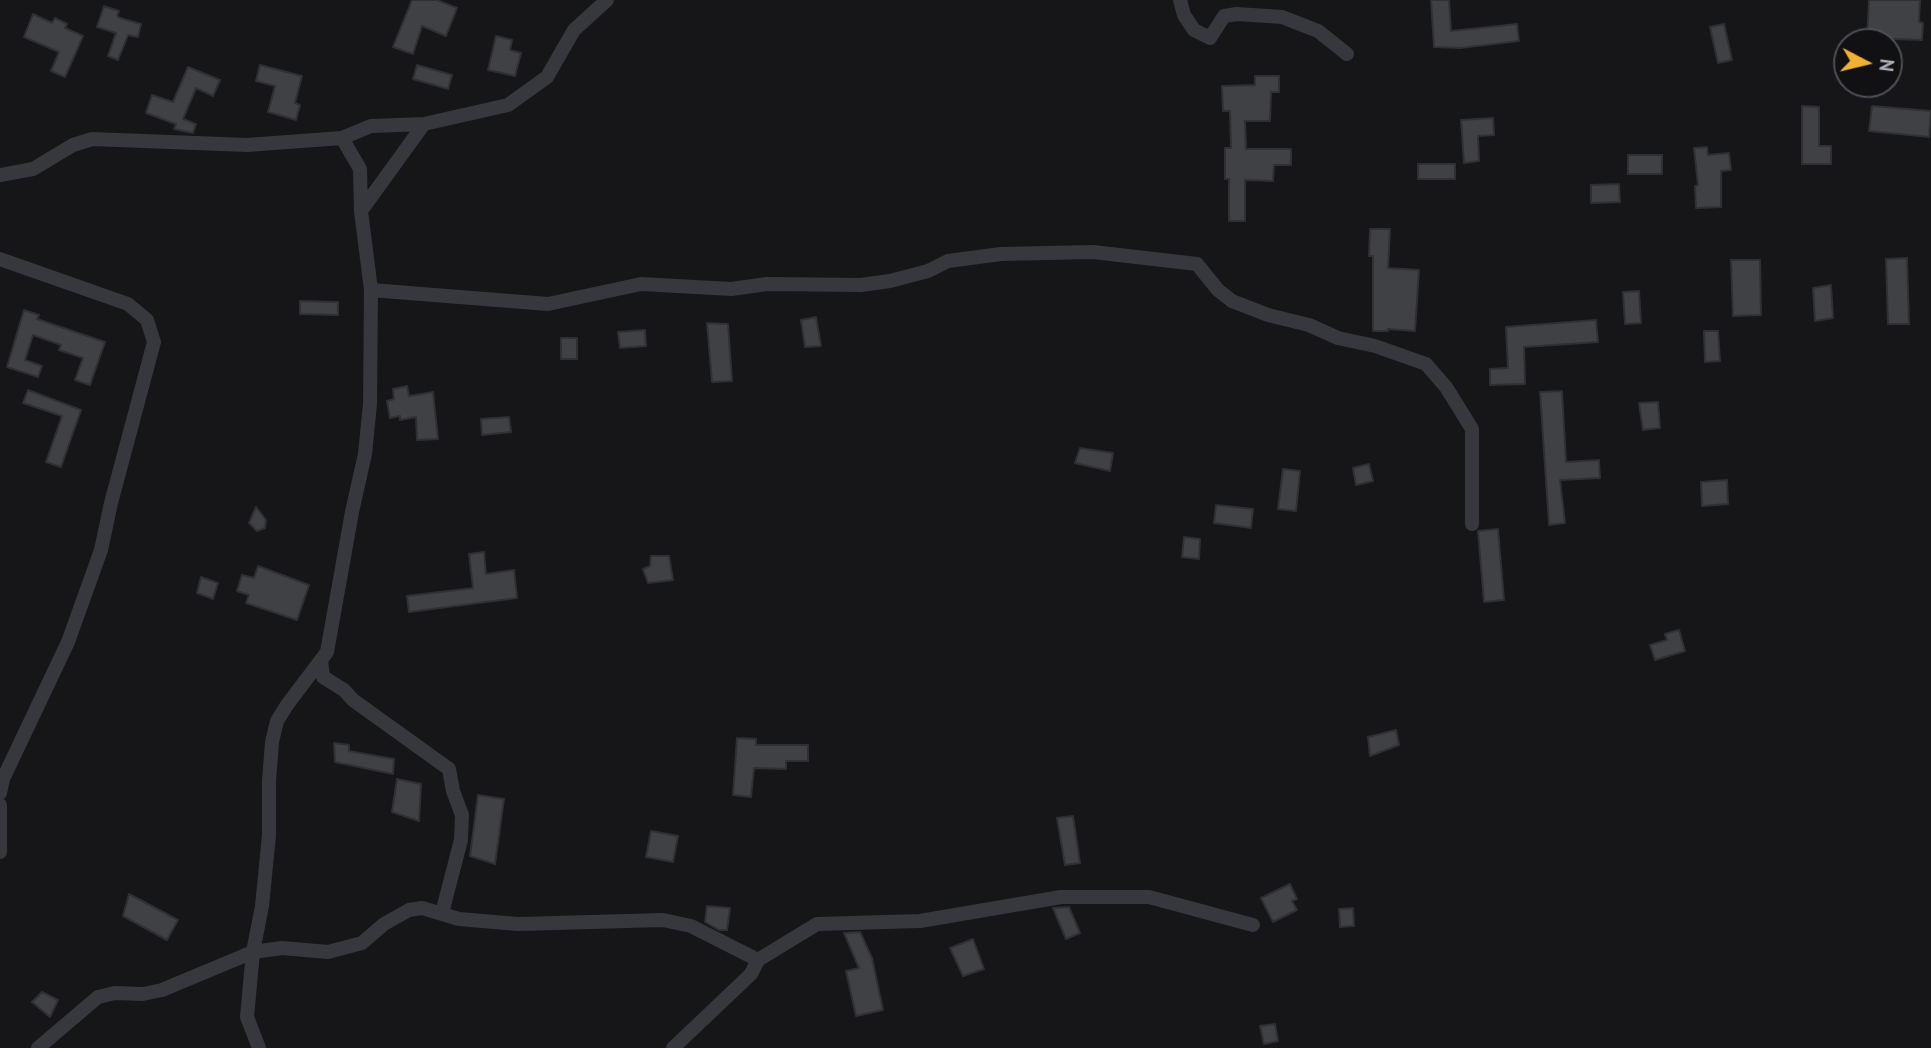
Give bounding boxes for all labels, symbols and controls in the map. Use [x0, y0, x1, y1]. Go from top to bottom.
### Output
north arrow [1833, 28, 1903, 98]
text: N [1874, 58, 1900, 73]

